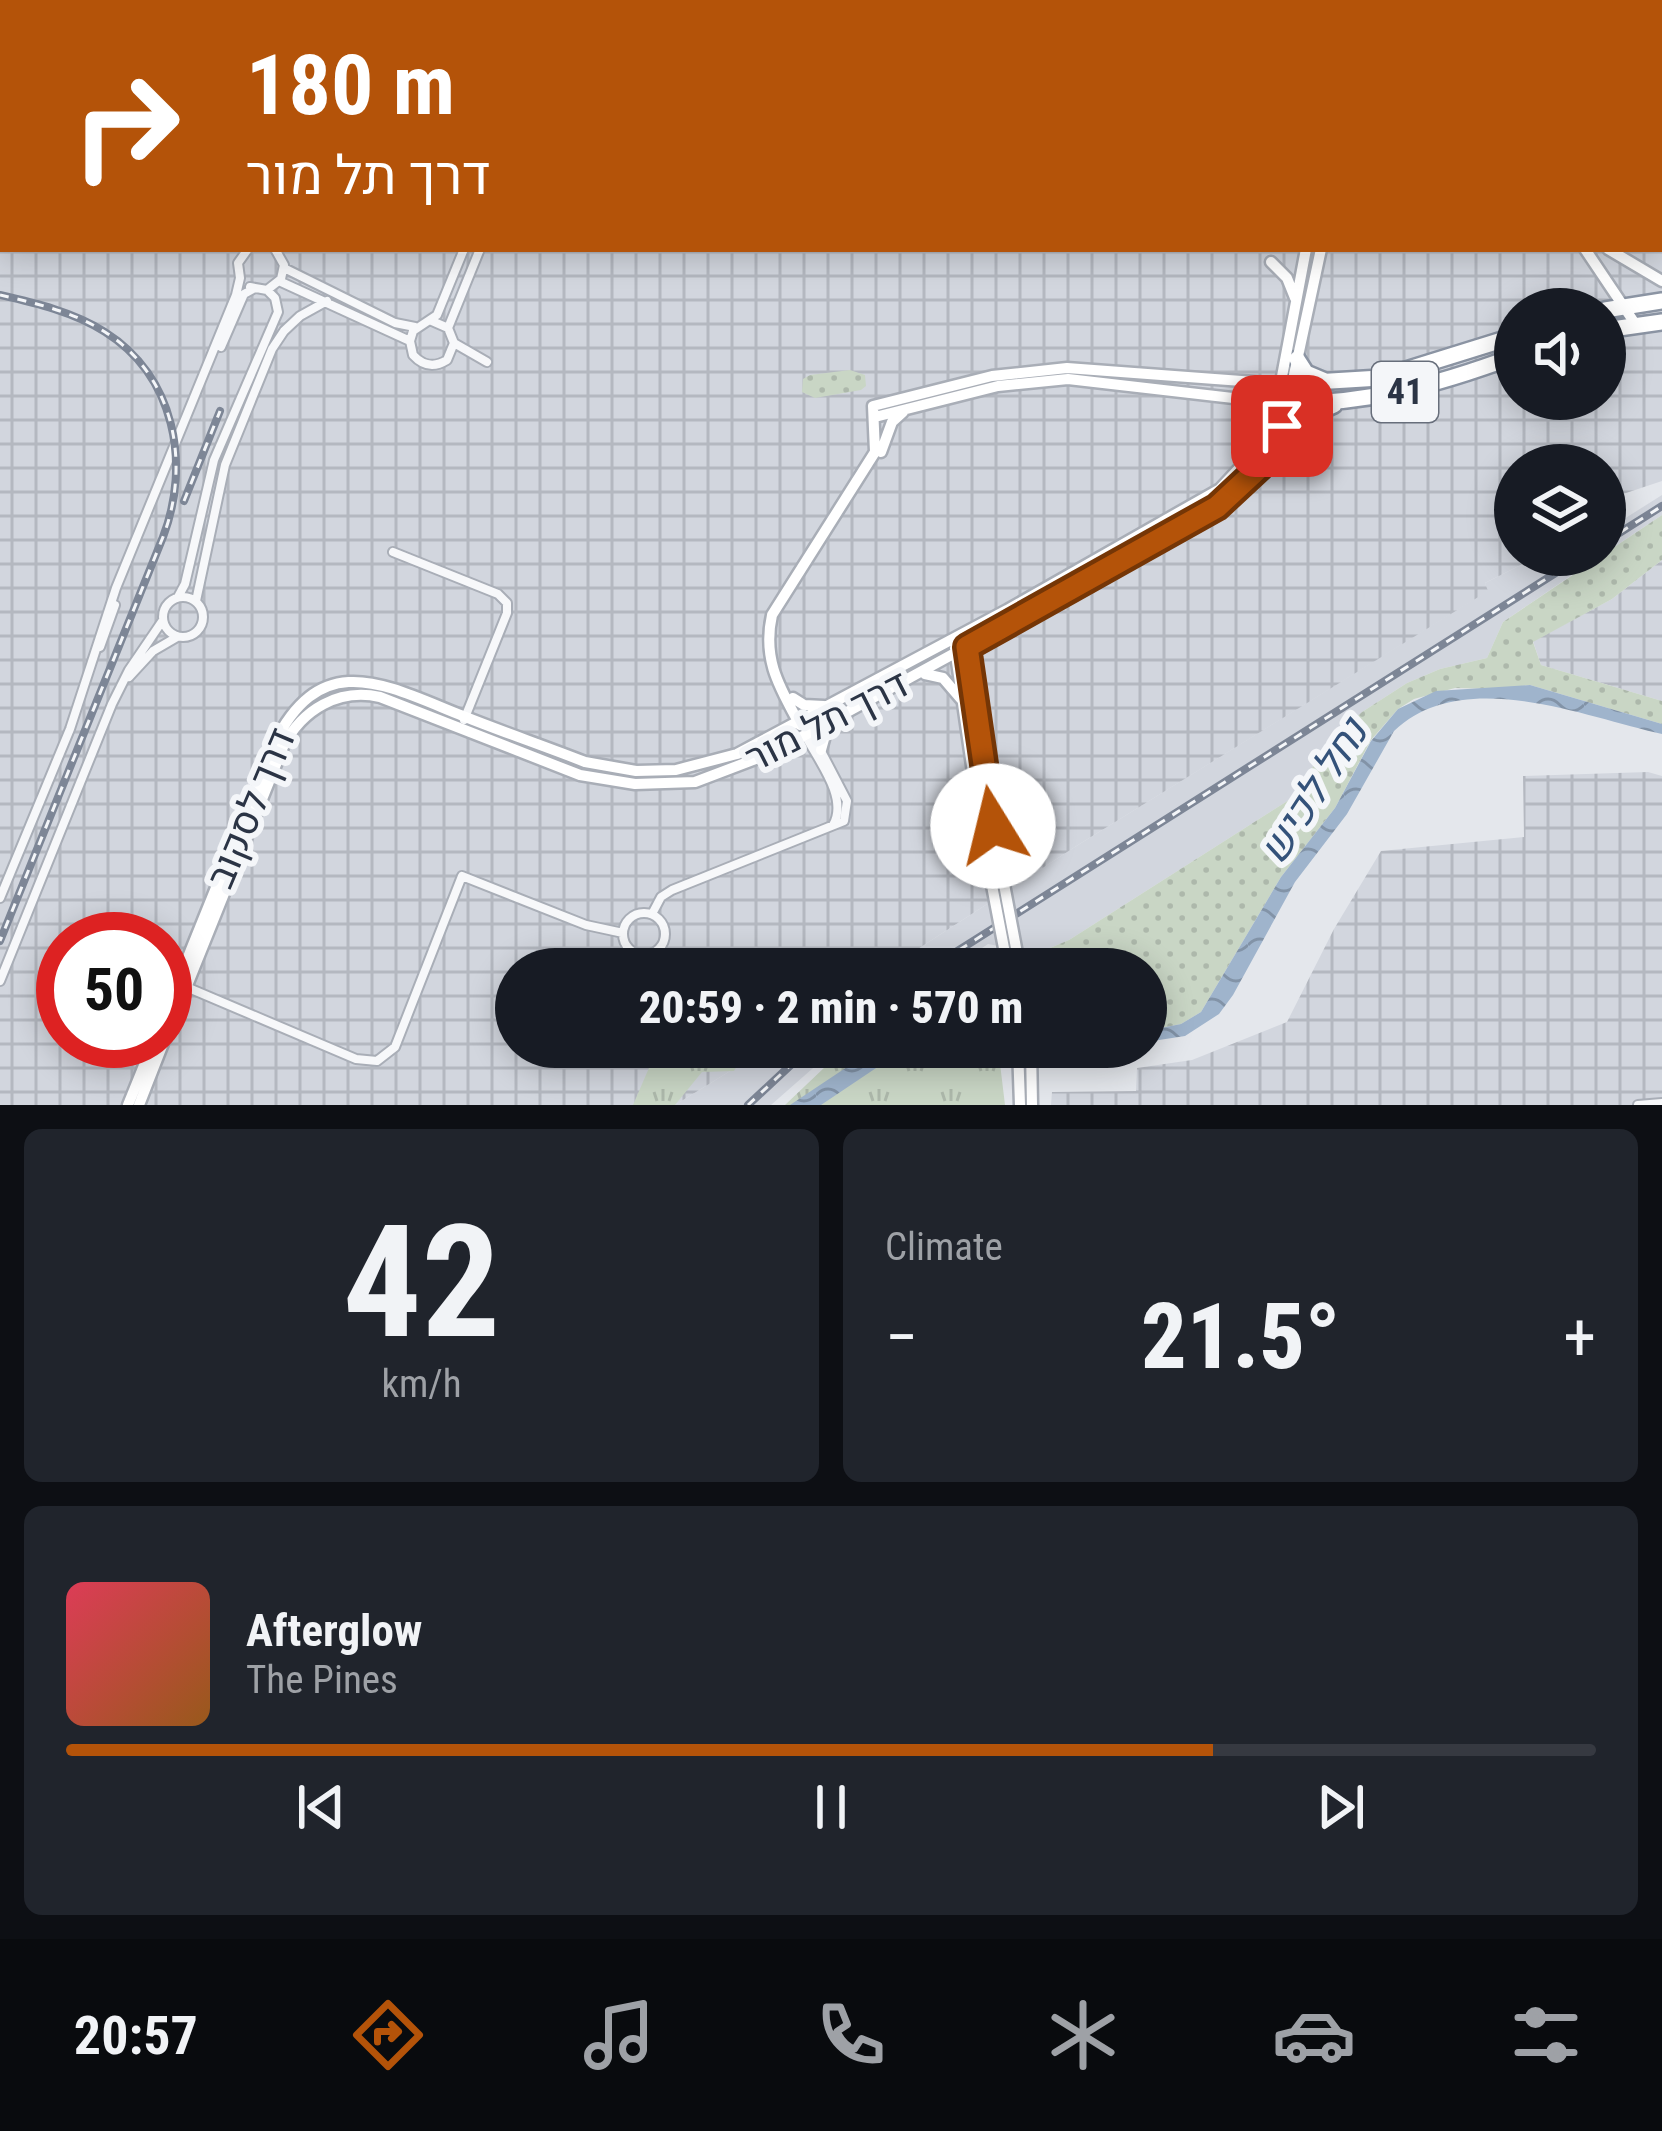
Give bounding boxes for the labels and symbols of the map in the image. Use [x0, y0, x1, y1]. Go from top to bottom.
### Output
road number: 41 [1372, 362, 1438, 422]
pin [1231, 375, 1333, 477]
street label: דרך תל מור [738, 660, 916, 782]
water label: נחל לכיש [1248, 707, 1379, 872]
street label: דרך לסקוב [197, 721, 305, 895]
position arrow [930, 763, 1056, 889]
speed limit sign: 50 [36, 912, 192, 1068]

